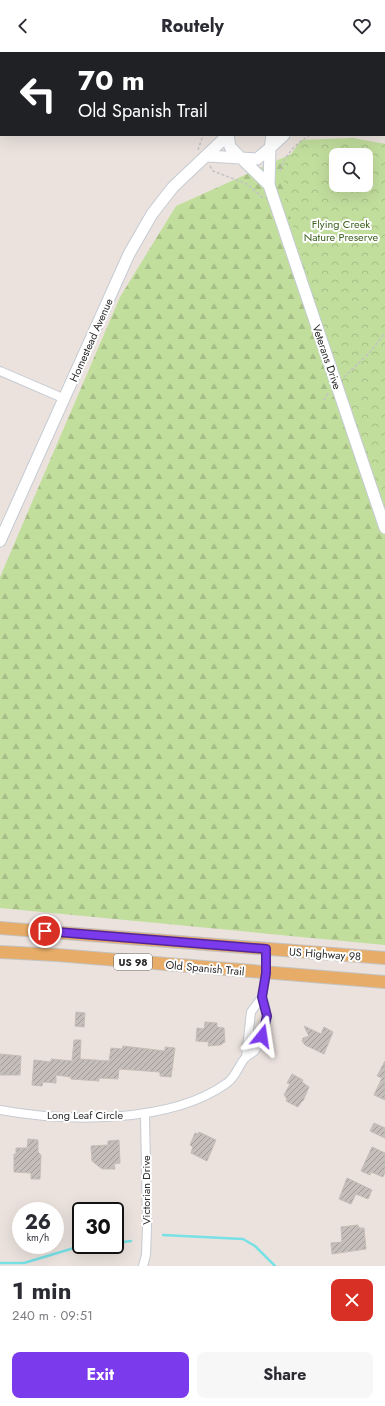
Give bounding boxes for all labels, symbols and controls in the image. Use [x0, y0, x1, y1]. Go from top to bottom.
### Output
text: Routely [161, 13, 224, 39]
icon: back [12, 15, 34, 37]
icon: heart [351, 15, 373, 37]
text: 70 m [78, 60, 145, 101]
icon: left [12, 68, 64, 120]
text: Old Spanish Trail [78, 98, 208, 124]
map controls [329, 148, 373, 192]
button: search [329, 148, 373, 192]
park label: Flying Creek Nature Preserve [304, 216, 379, 245]
street label: Homestead Avenue [65, 295, 117, 384]
street label: Veterans Drive [308, 323, 346, 392]
pin [28, 914, 62, 948]
icon: arrive [34, 920, 56, 942]
street label: US Highway 98 [288, 944, 362, 964]
road number: US 98 [114, 954, 152, 970]
street label: Old Spanish Trail [165, 957, 245, 979]
position arrow [241, 1015, 283, 1057]
street label: Long Leaf Circle [47, 1107, 123, 1123]
street label: Victorian Drive [138, 1155, 154, 1225]
speed limit sign: 30 [72, 1202, 124, 1254]
text: 26 [25, 1208, 51, 1237]
text: km/h [27, 1230, 49, 1245]
text: 1 min [12, 1273, 72, 1308]
button: close [331, 1279, 373, 1321]
text: 240 m · 09:51 [12, 1306, 93, 1325]
button: Exit [12, 1352, 189, 1398]
button: Share [197, 1352, 373, 1398]

